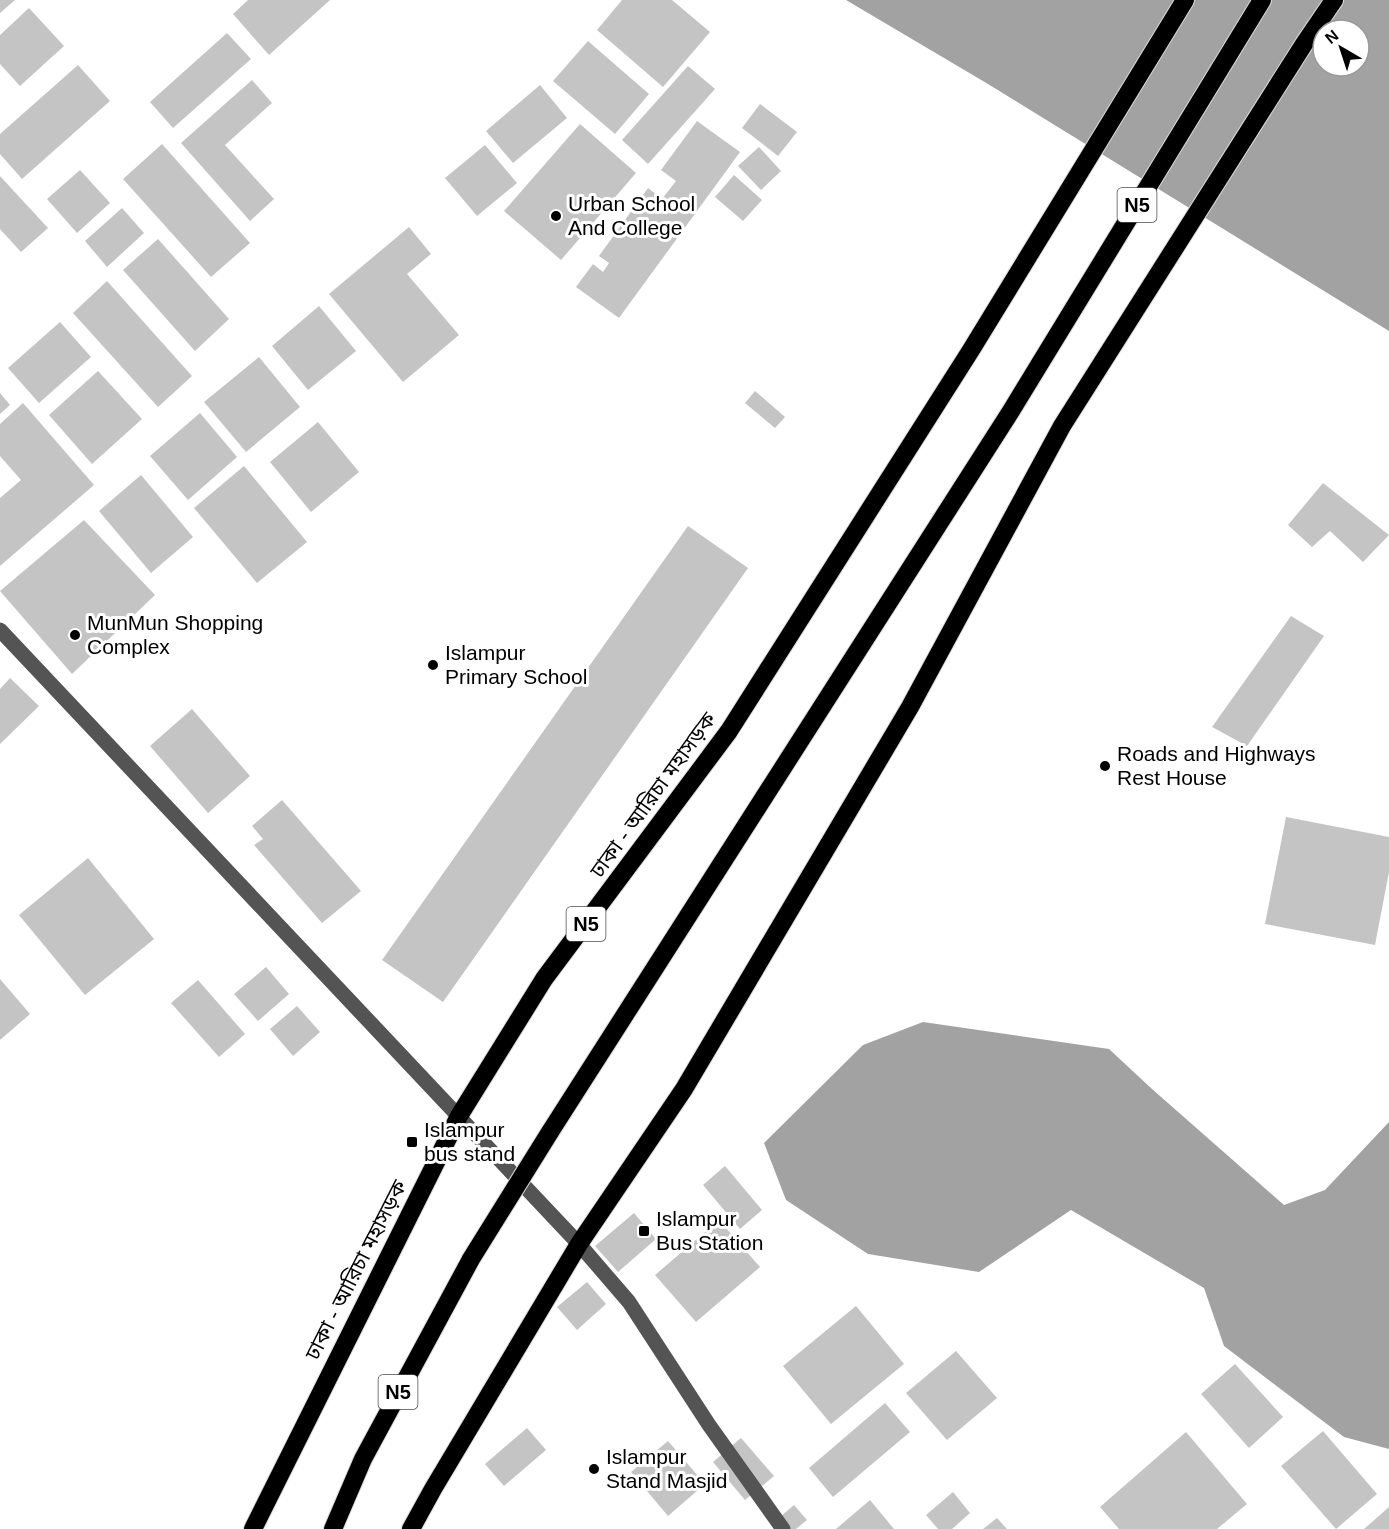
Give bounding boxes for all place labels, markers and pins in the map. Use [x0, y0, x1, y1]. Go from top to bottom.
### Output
place label: Urban School And College [568, 192, 695, 239]
marker: Urban School And College [549, 209, 563, 223]
place label: MunMun Shopping Complex [87, 611, 263, 658]
marker: MunMun Shopping Complex [68, 628, 82, 642]
place label: Islampur Primary School [445, 641, 587, 688]
marker: Islampur Primary School [426, 658, 440, 672]
place label: Roads and Highways Rest House [1117, 742, 1315, 789]
marker: Roads and Highways Rest House [1098, 759, 1112, 773]
place label: Islampur bus stand [424, 1118, 515, 1165]
marker: Islampur bus stand [405, 1135, 419, 1149]
place label: Islampur Bus Station [656, 1207, 763, 1254]
marker: Islampur Bus Station [637, 1224, 651, 1238]
place label: Islampur Stand Masjid [606, 1445, 727, 1492]
marker: Islampur Stand Masjid [587, 1462, 601, 1476]

